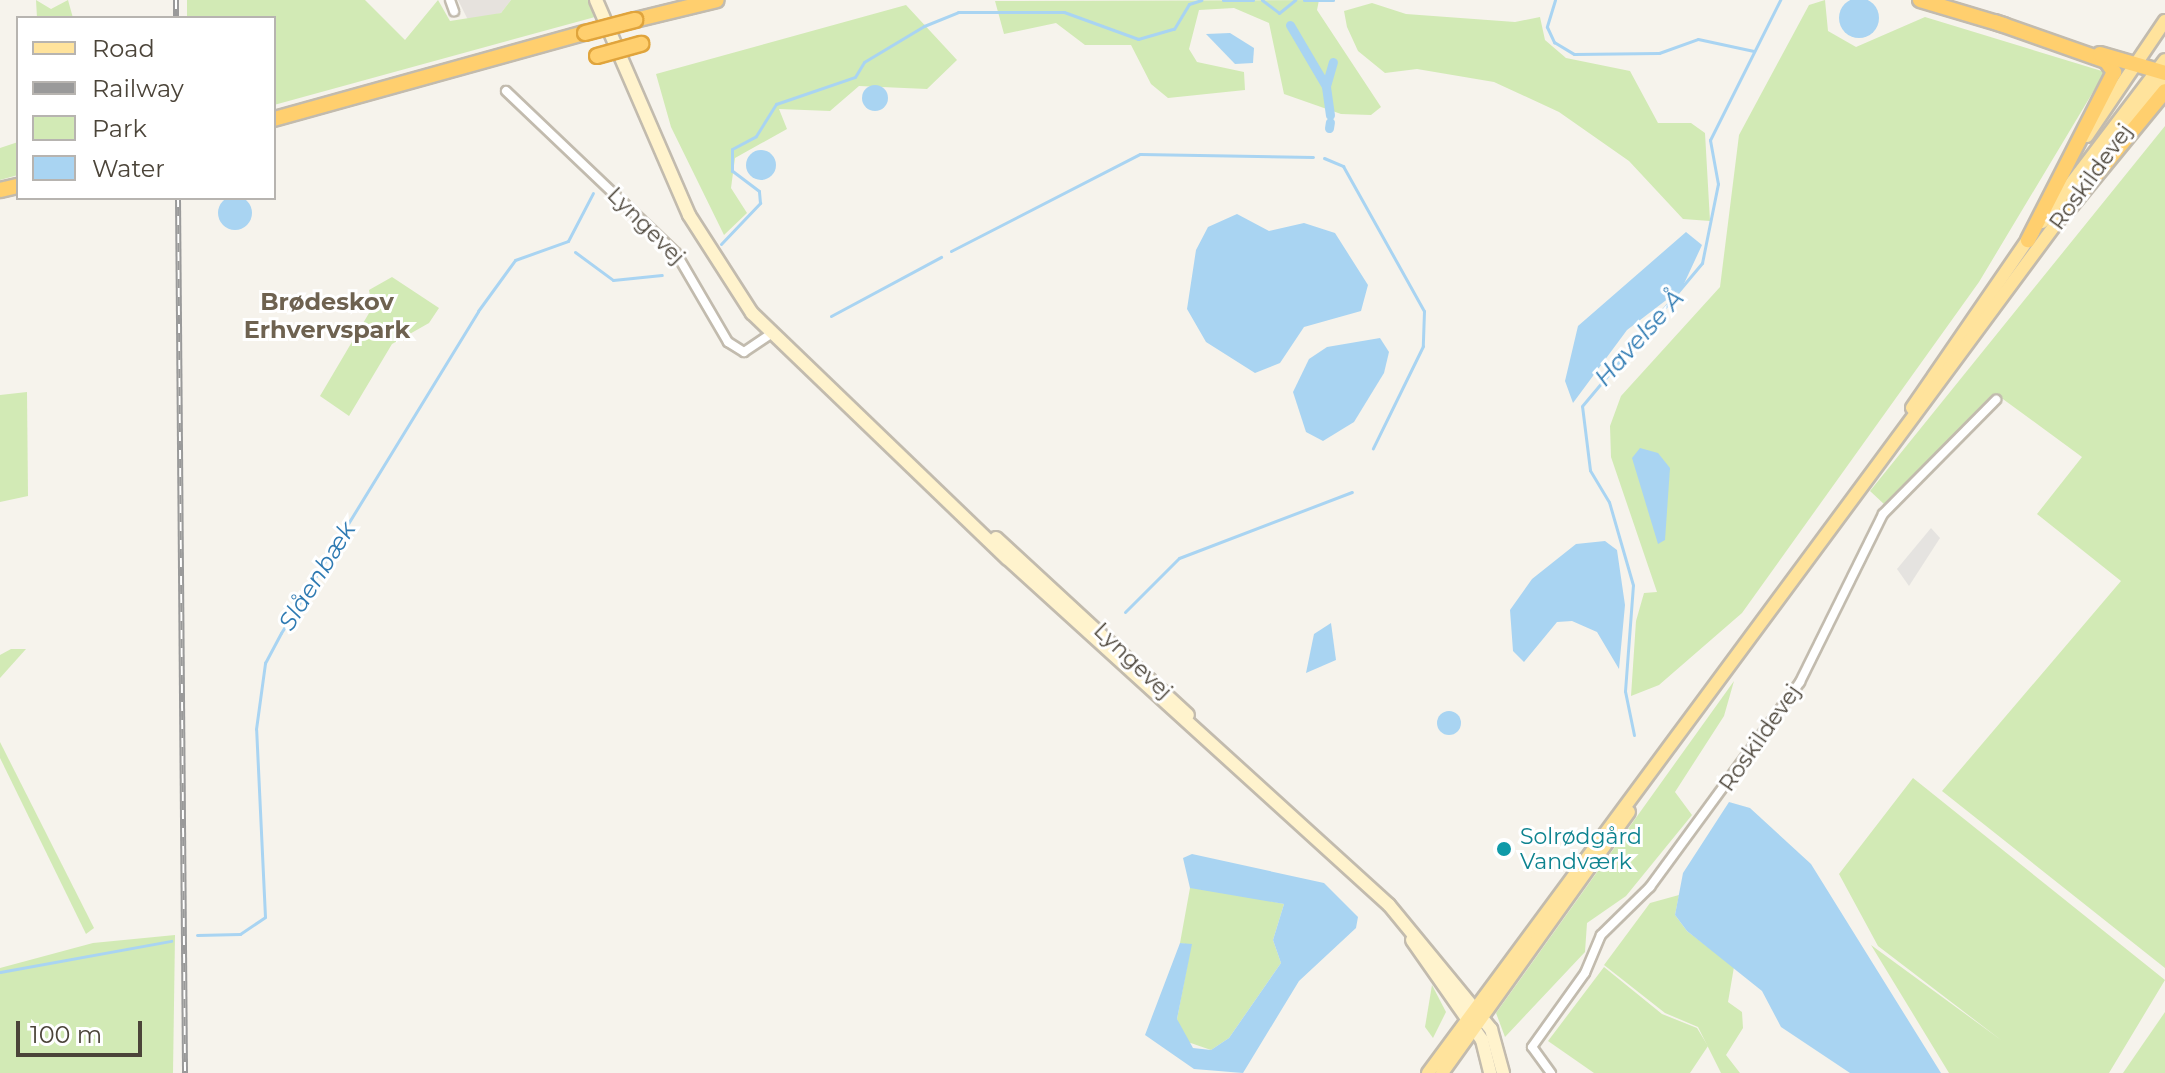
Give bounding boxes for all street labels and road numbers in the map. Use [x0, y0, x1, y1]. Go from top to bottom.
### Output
street label: Roskildevej [2044, 119, 2138, 235]
street label: Lyngevej [602, 182, 690, 270]
street label: Lyngevej [1088, 617, 1178, 705]
street label: Roskildevej [1714, 680, 1806, 796]

